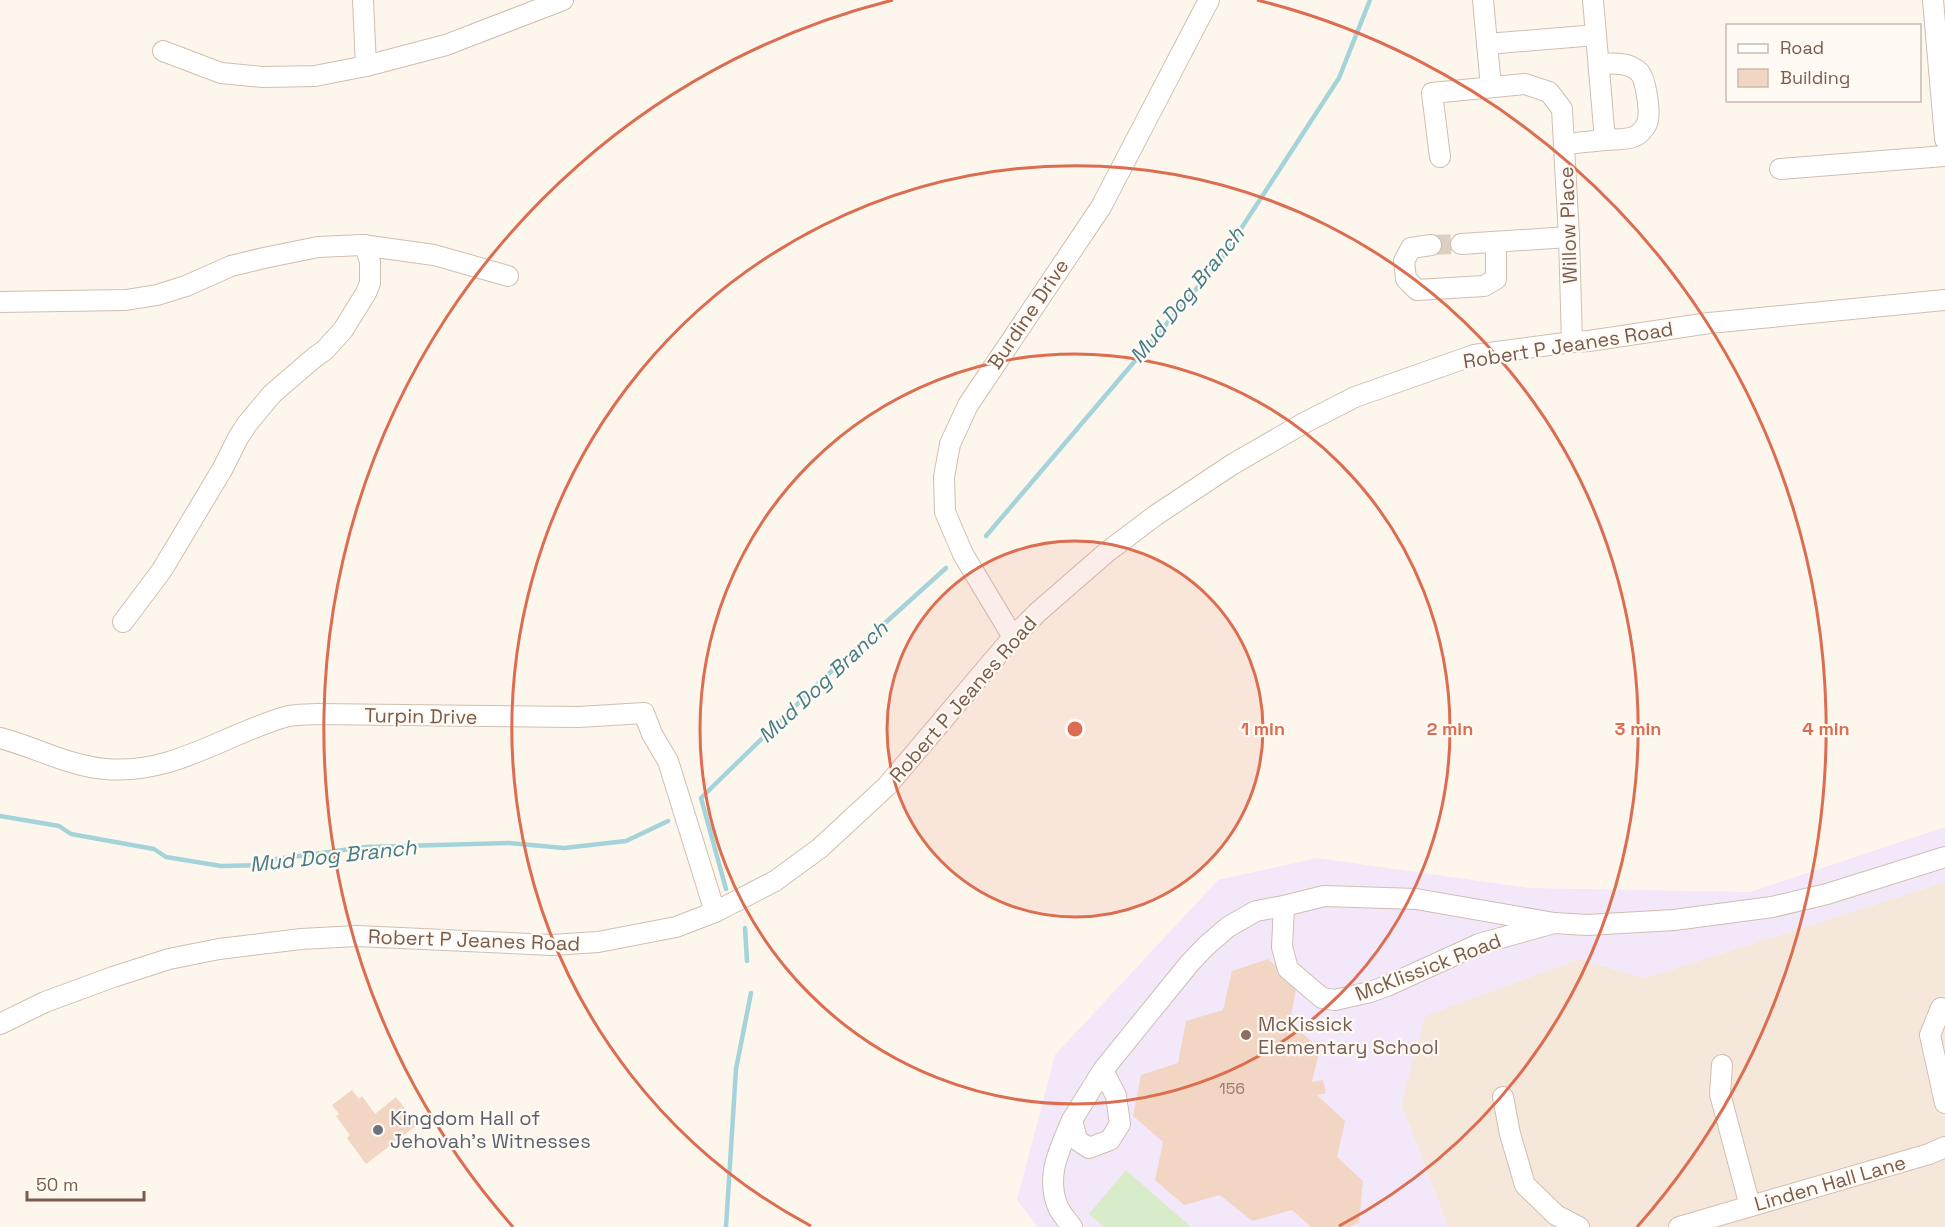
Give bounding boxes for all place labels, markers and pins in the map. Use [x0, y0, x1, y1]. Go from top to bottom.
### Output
centre of rings [1065, 719, 1085, 739]
place label: McKissick Elementary School [1258, 1011, 1439, 1060]
marker: McKissick Elementary School [1239, 1028, 1253, 1042]
place label: Kingdom Hall of Jehovah’s Witnesses [390, 1105, 591, 1154]
marker: Kingdom Hall of Jehovah’s Witnesses [371, 1123, 385, 1137]

